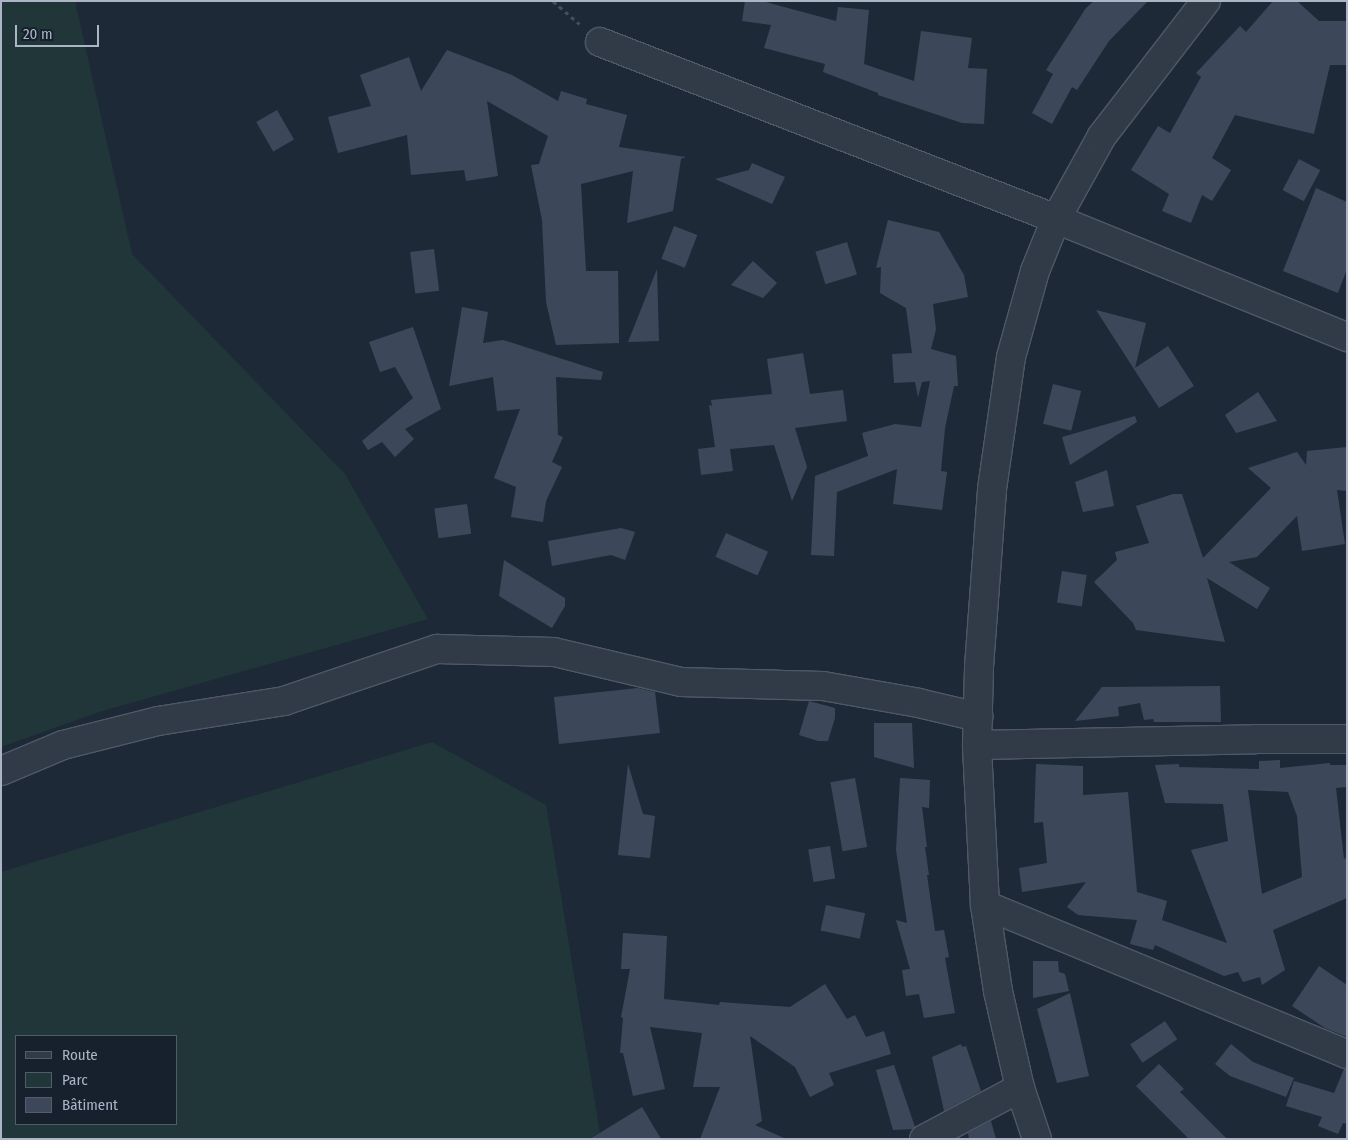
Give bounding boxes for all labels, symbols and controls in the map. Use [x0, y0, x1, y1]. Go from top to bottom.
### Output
scale bar [18, 15, 101, 47]
text: 20 m [23, 25, 53, 43]
legend [15, 1035, 178, 1125]
text: Route [62, 1046, 98, 1064]
text: Parc [62, 1071, 88, 1089]
text: Bâtiment [62, 1096, 118, 1114]

